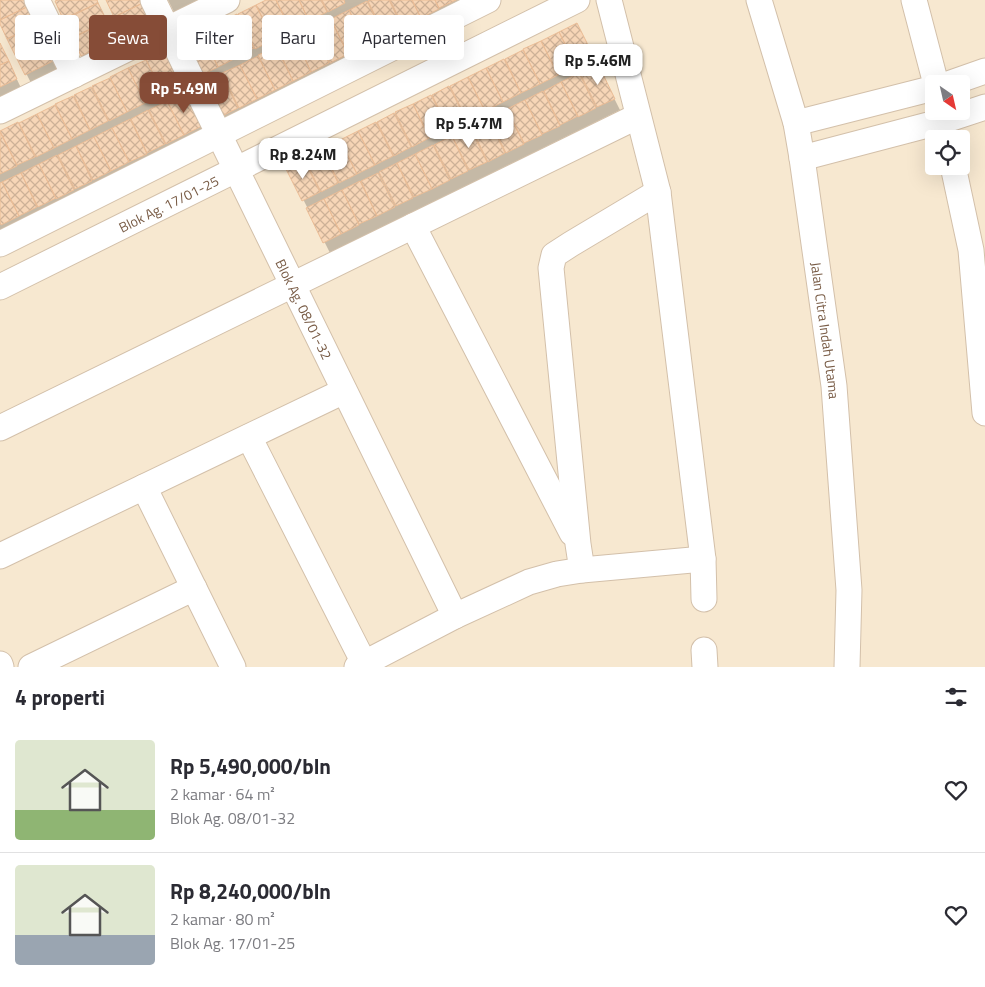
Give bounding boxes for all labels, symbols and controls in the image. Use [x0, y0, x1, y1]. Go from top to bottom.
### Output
chip: Beli [15, 15, 79, 60]
chip: Sewa [89, 15, 167, 60]
chip: Filter [177, 15, 252, 60]
chip: Baru [262, 15, 334, 60]
chip: Apartemen [344, 15, 464, 60]
pin: Rp 5.46M [546, 44, 650, 86]
text: Rp 5.46M [565, 48, 631, 72]
pin: Rp 5.49M [132, 72, 236, 114]
north arrow [925, 75, 970, 120]
map controls [925, 75, 970, 175]
text: Rp 5.49M [151, 76, 217, 100]
pin: Rp 5.47M [417, 106, 521, 149]
text: Rp 5.47M [436, 111, 502, 135]
button: locate [925, 130, 970, 175]
pin: Rp 8.24M [251, 138, 355, 180]
text: Rp 8.24M [270, 142, 336, 166]
street label: Blok Ag. 17/01-25 [115, 169, 222, 237]
street label: Blok Ag. 08/01-32 [271, 255, 338, 363]
street label: Jalan Citra Indah Utama [806, 260, 845, 400]
text: 4 properti [15, 681, 105, 713]
icon: filters [942, 683, 970, 711]
text: Rp 5,490,000/bln [170, 750, 331, 782]
icon: home [55, 760, 115, 820]
icon: heart [942, 776, 970, 804]
text: 2 kamar · 64 m² [170, 782, 275, 806]
text: Blok Ag. 08/01-32 [170, 806, 295, 830]
text: Rp 8,240,000/bln [170, 875, 331, 907]
icon: home [55, 885, 115, 945]
icon: heart [942, 901, 970, 929]
text: 2 kamar · 80 m² [170, 907, 275, 931]
text: Blok Ag. 17/01-25 [170, 931, 295, 955]

